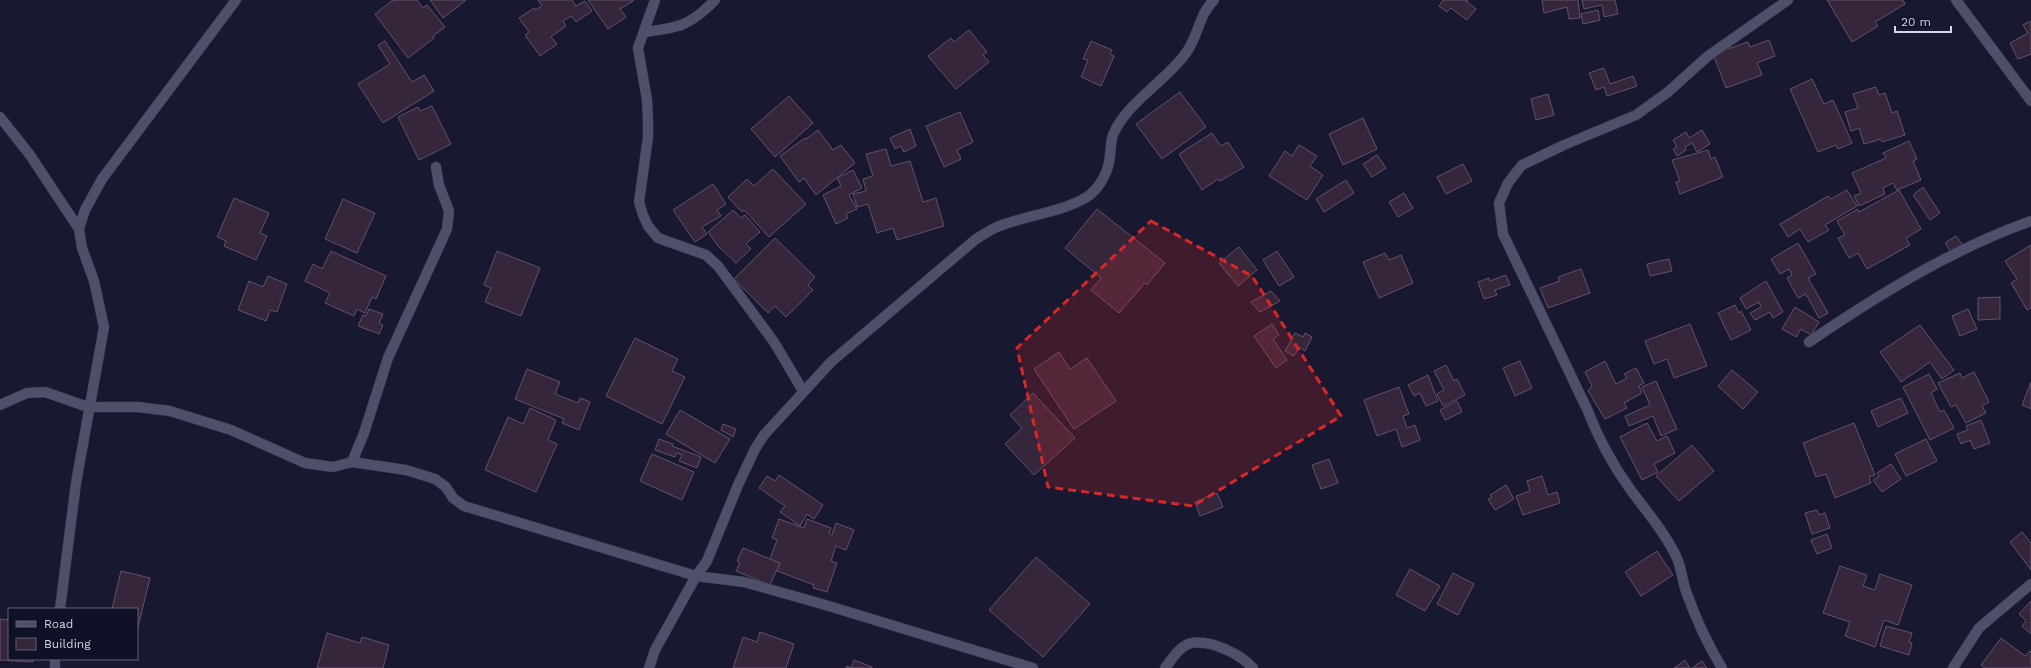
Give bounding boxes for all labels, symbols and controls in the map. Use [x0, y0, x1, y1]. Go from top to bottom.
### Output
scale bar [1895, 8, 1951, 34]
text: 20 m [1901, 15, 1931, 29]
legend [8, 608, 138, 660]
text: Road [44, 617, 73, 631]
text: Building [44, 637, 91, 651]

